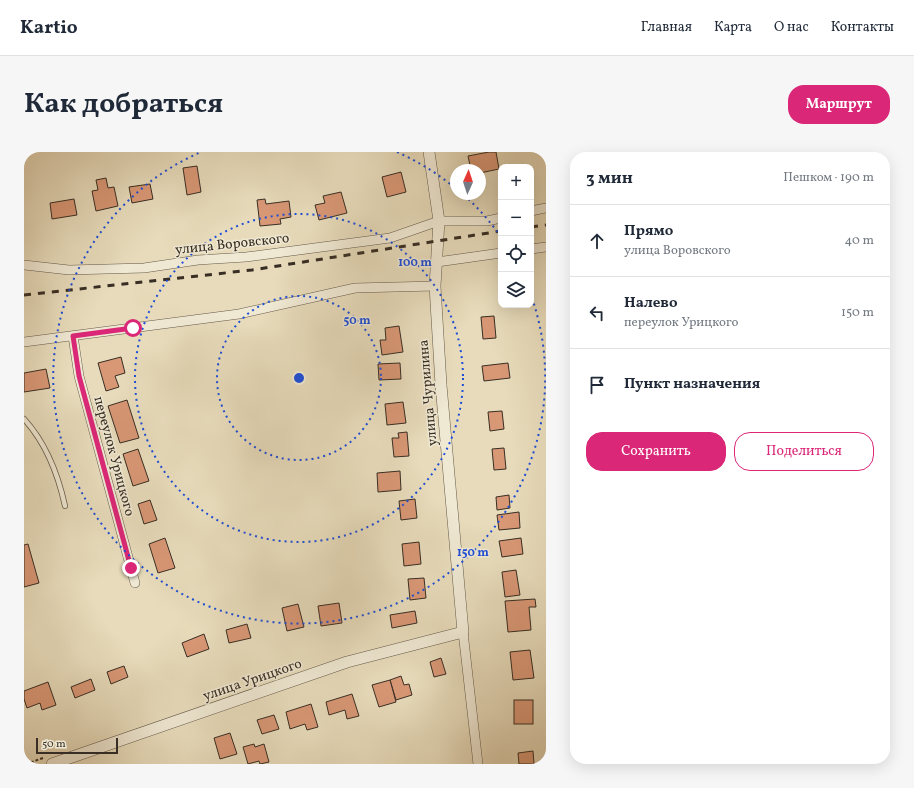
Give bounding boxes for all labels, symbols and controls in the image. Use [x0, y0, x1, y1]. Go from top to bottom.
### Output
text: Kartio [20, 15, 78, 41]
text: Главная [641, 18, 692, 37]
text: Карта [714, 18, 752, 37]
text: О нас [774, 18, 809, 37]
text: Контакты [831, 18, 894, 37]
text: Как добраться [24, 85, 223, 124]
button: Маршрут [788, 85, 890, 124]
north arrow [450, 164, 486, 200]
map controls [498, 164, 534, 308]
button: + [498, 164, 534, 200]
text: 3 мин [586, 167, 633, 190]
text: Пешком · 190 m [783, 169, 874, 187]
button: − [498, 200, 534, 236]
text: Прямо [624, 221, 673, 242]
street label: улица Воровского [174, 229, 290, 260]
icon: ahead [586, 230, 608, 252]
text: 40 m [845, 232, 874, 250]
button: locate [498, 236, 534, 272]
text: улица Воровского [624, 242, 731, 260]
text: 100 m [398, 255, 432, 271]
button: layers [498, 272, 534, 308]
text: Налево [624, 293, 678, 314]
icon: left [586, 302, 608, 324]
text: 150 m [841, 304, 874, 322]
text: 50 m [343, 313, 371, 329]
text: переулок Урицкого [624, 314, 738, 332]
route start [124, 319, 142, 337]
street label: улица Чурилина [414, 339, 443, 447]
centre of rings [292, 371, 306, 385]
icon: arrive [586, 374, 608, 396]
text: Пункт назначения [624, 374, 760, 395]
street label: переулок Урицкого [88, 394, 139, 518]
button: Сохранить [586, 432, 726, 471]
button: Поделиться [734, 432, 874, 471]
text: 150 m [457, 545, 489, 561]
route end [122, 559, 140, 577]
street label: улица Урицкого [201, 655, 304, 706]
scale bar [36, 736, 118, 755]
text: 50 m [42, 737, 66, 752]

